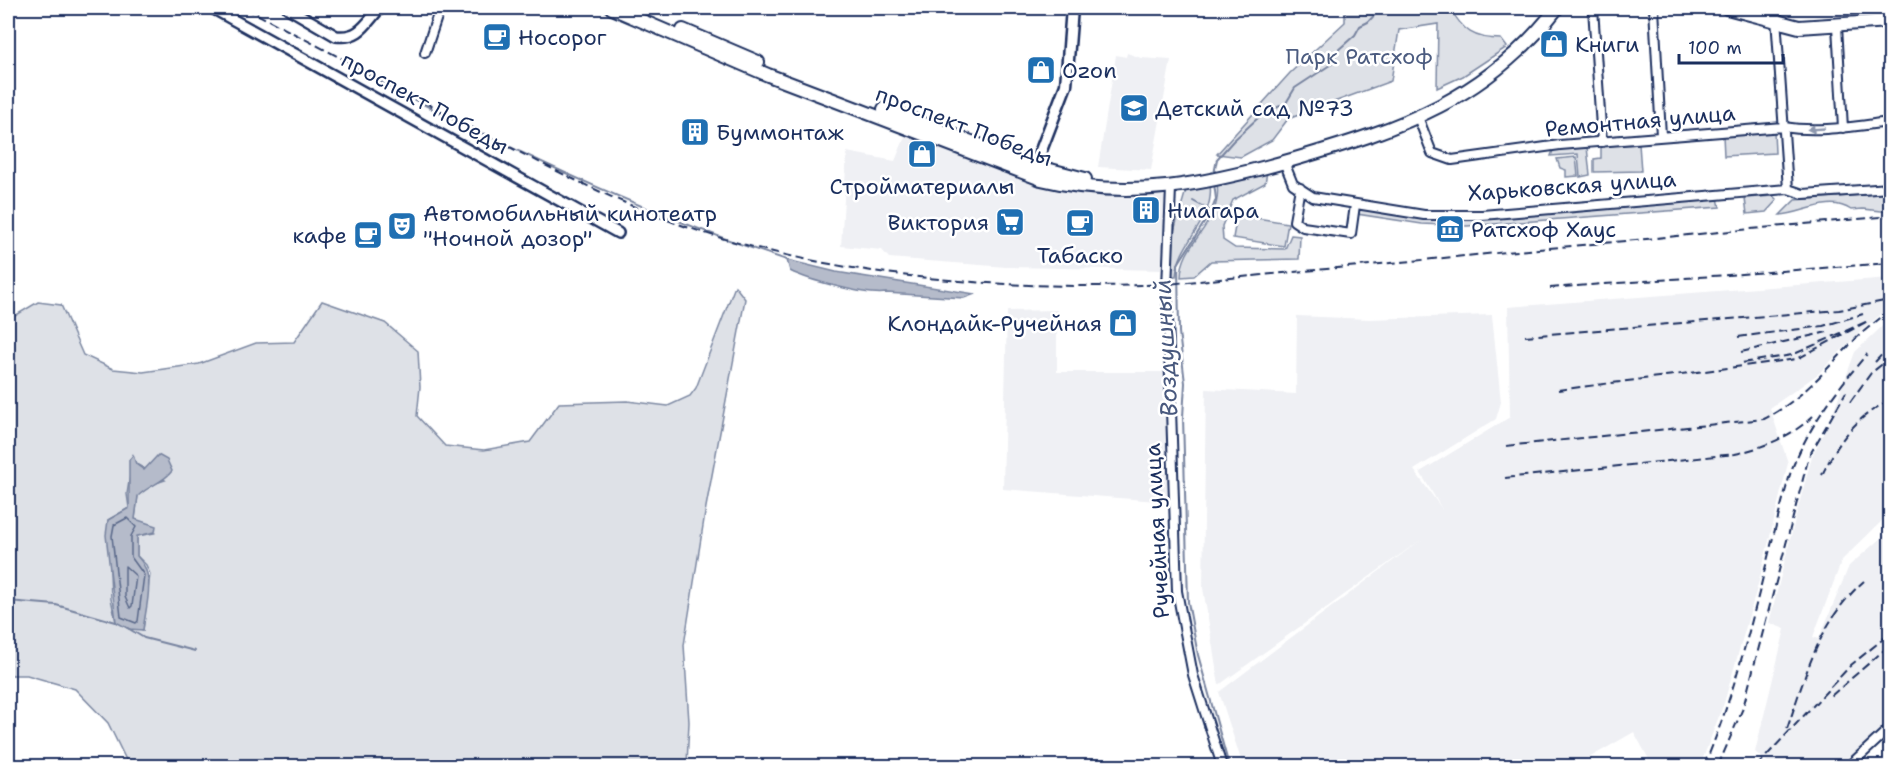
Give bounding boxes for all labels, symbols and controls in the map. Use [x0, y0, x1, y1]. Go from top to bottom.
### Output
cafe icon: Носорог [481, 21, 513, 53]
place label: Носорог [518, 23, 607, 52]
scale bar [1679, 27, 1782, 65]
shop icon: Книги [1538, 28, 1570, 60]
place label: Книги [1575, 30, 1639, 59]
text: 100 m [1688, 36, 1742, 60]
park label: Парк Ратсхоф [1285, 42, 1433, 71]
street label: проспект Победы [336, 45, 514, 161]
shop icon: Ozon [1025, 54, 1057, 86]
place label: Ozon [1062, 56, 1117, 85]
street label: проспект Победы [872, 79, 1056, 173]
school or university icon: Детский сад №73 [1118, 92, 1150, 124]
place label: Детский сад №73 [1155, 94, 1354, 123]
street label: Ремонтная улица [1544, 98, 1737, 144]
building icon: Буммонтаж [679, 116, 711, 148]
place label: Буммонтаж [716, 118, 845, 147]
one-way arrow [1806, 125, 1825, 134]
shop icon: Стройматериалы [906, 138, 938, 170]
street label: Харьковская улица [1467, 164, 1677, 208]
place label: Стройматериалы [830, 172, 1014, 201]
building icon: Ниагара [1130, 194, 1162, 226]
place label: Ниагара [1167, 196, 1259, 225]
place label: Автомобильный кинотеатр "Ночной дозор" [423, 199, 717, 253]
supermarket icon: Виктория [994, 206, 1026, 238]
cafe icon: Табаско [1064, 207, 1096, 239]
place label: Виктория [888, 208, 989, 237]
theatre icon: Автомобильный кинотеатр "Ночной дозор" [386, 210, 418, 242]
museum icon: Ратсхоф Хаус [1434, 213, 1466, 245]
place label: Ратсхоф Хаус [1471, 215, 1616, 244]
cafe icon: кафе [352, 219, 384, 251]
place label: кафе [292, 221, 347, 250]
place label: Табаско [1037, 241, 1123, 270]
water label: Воздушный [1146, 278, 1186, 418]
shop icon: Клондайк-Ручейная [1107, 307, 1139, 339]
place label: Клондайк-Ручейная [887, 309, 1102, 338]
street label: Ручейная улица [1138, 442, 1176, 619]

